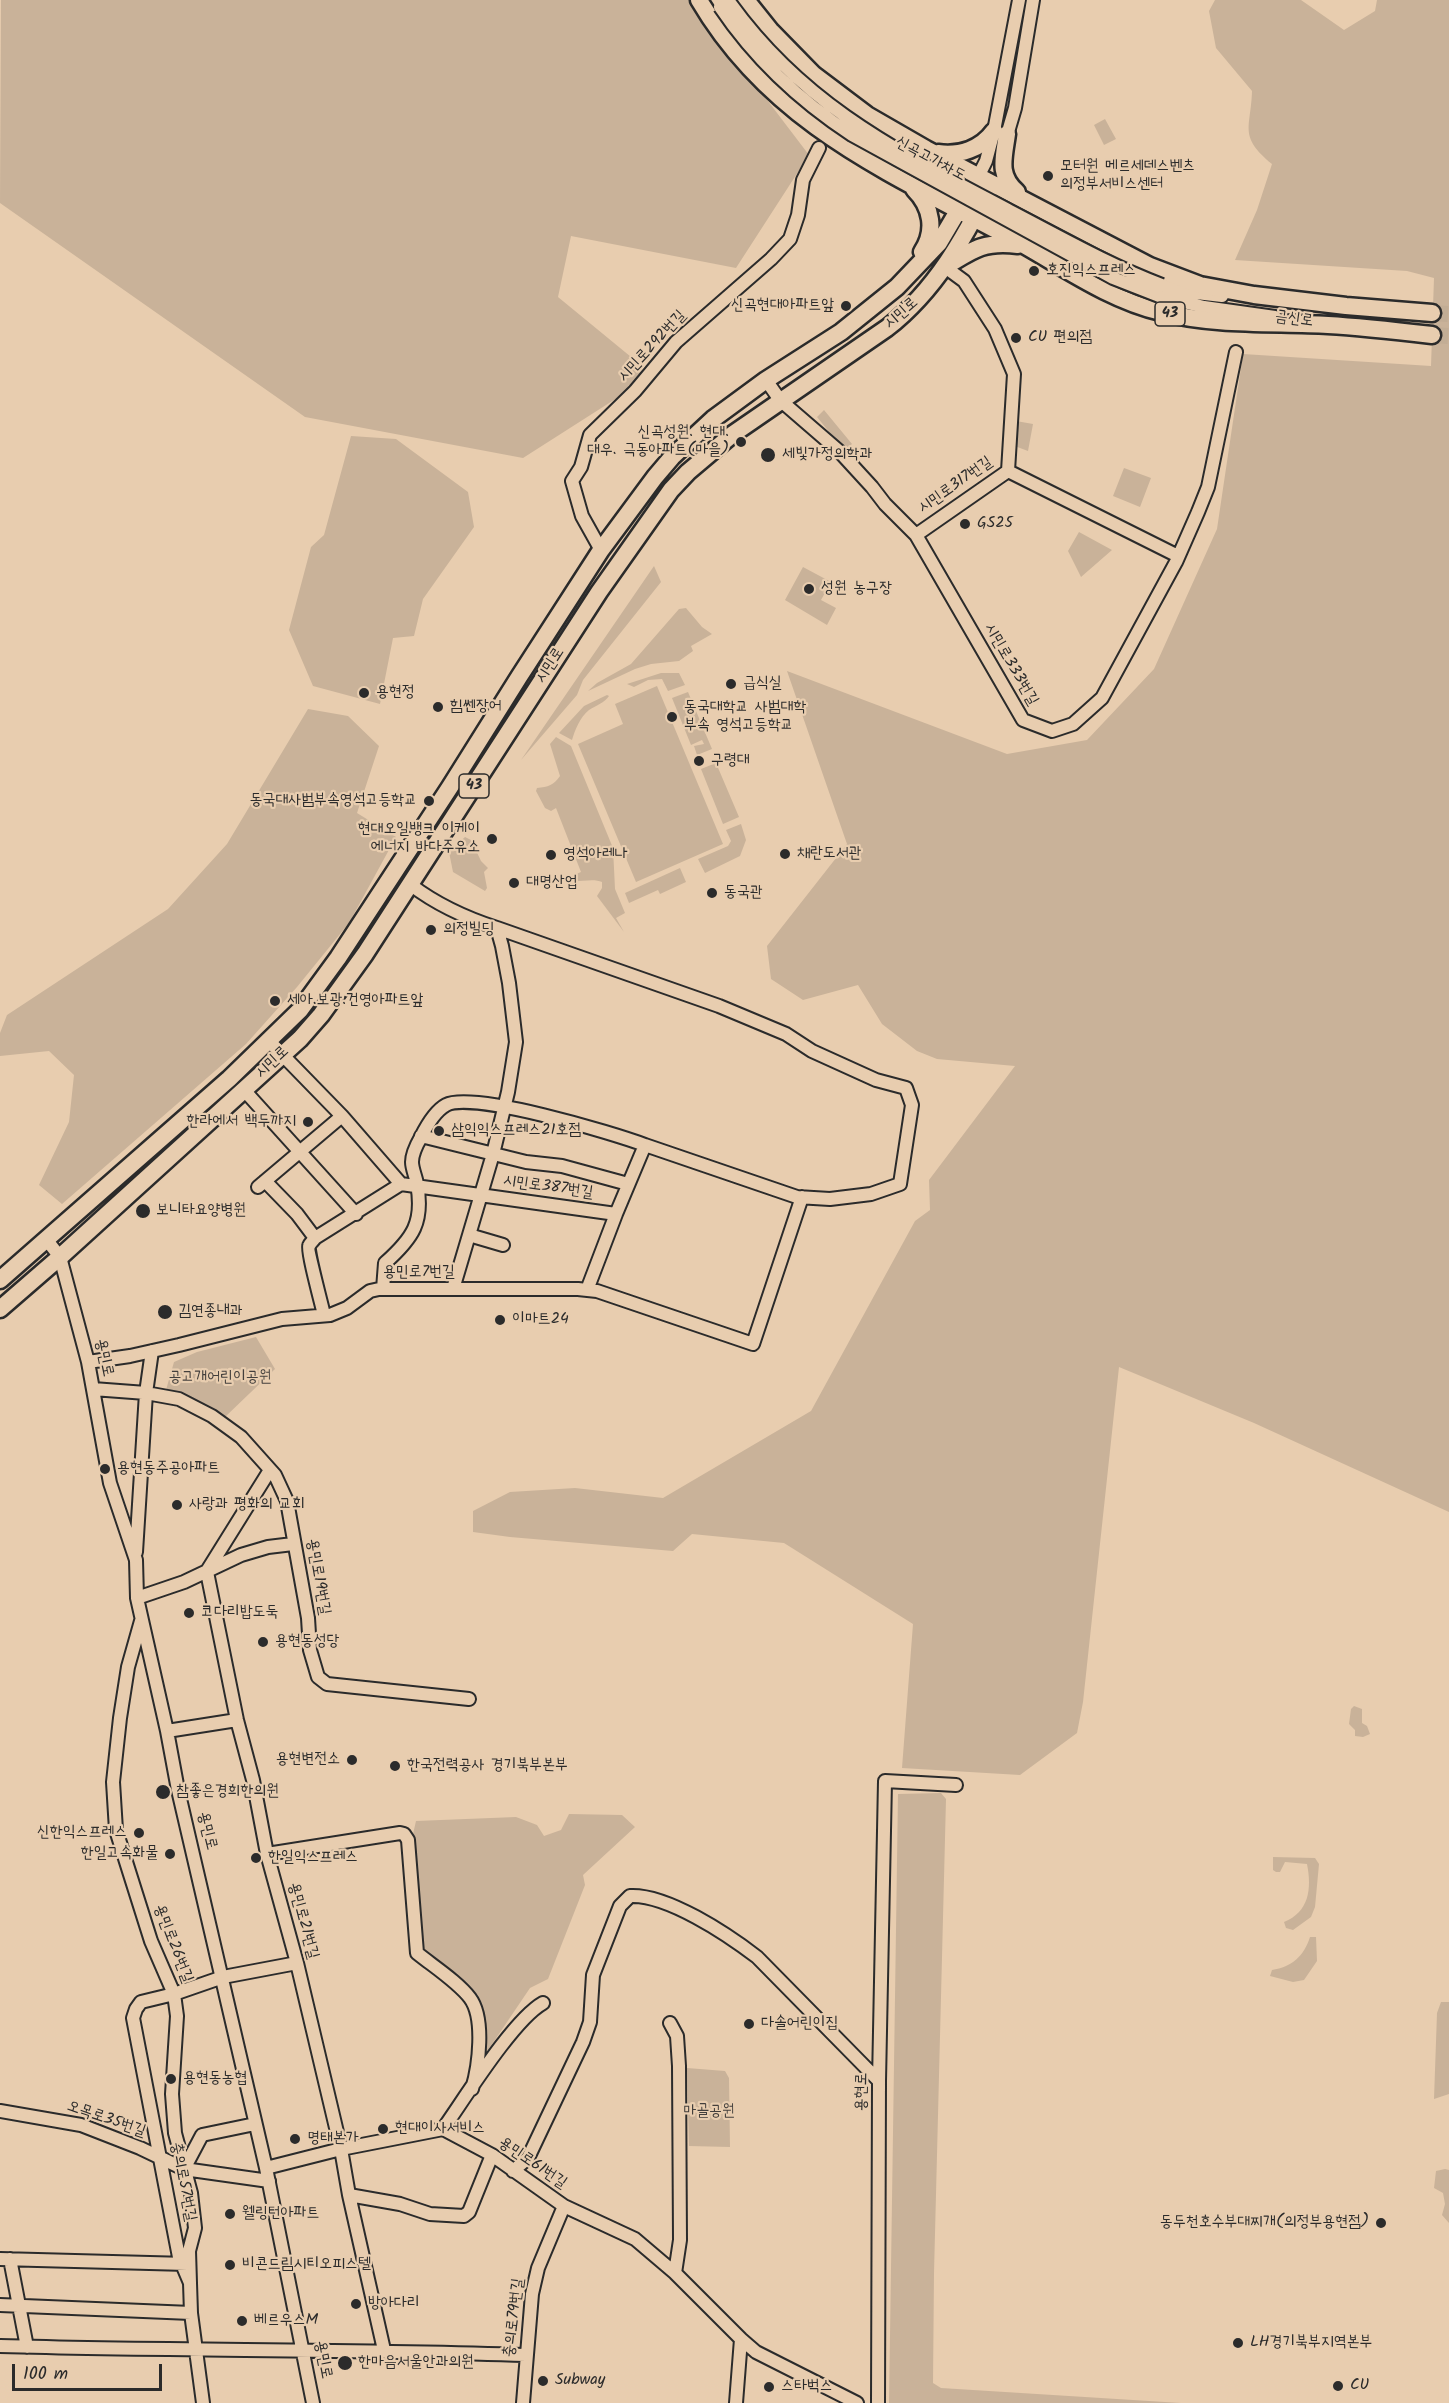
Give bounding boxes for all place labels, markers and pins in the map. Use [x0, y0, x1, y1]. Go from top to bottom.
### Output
place label: 모터원 메르세데스벤츠 의정부서비스센터 [1060, 157, 1195, 195]
marker: 모터원 메르세데스벤츠 의정부서비스센터 [1041, 169, 1055, 183]
place label: 호진익스프레스 [1046, 261, 1136, 281]
marker: 호진익스프레스 [1027, 264, 1041, 278]
place label: 신곡현대아파트앞 [731, 296, 834, 316]
marker: 신곡현대아파트앞 [839, 299, 853, 313]
place label: CU 편의점 [1028, 328, 1092, 348]
marker: CU 편의점 [1009, 331, 1023, 345]
place label: 신곡성원. 현대. 대우. 극동아파트(마을) [587, 423, 729, 461]
marker: 신곡성원. 현대. 대우. 극동아파트(마을) [734, 435, 748, 449]
place label: 세빛가정의학과 [782, 445, 872, 465]
marker: 세빛가정의학과 [759, 446, 777, 464]
place label: GS25 [977, 514, 1013, 534]
marker: GS25 [958, 517, 972, 531]
place label: 성원 농구장 [821, 579, 892, 599]
marker: 성원 농구장 [802, 582, 816, 596]
place label: 급식실 [743, 674, 782, 694]
marker: 급식실 [724, 677, 738, 691]
place label: 용현정 [376, 683, 415, 703]
marker: 용현정 [357, 686, 371, 700]
place label: 힘쎈장어 [450, 697, 502, 717]
place label: 동국대학교 사범대학 부속 영석고등학교 [684, 698, 806, 736]
marker: 힘쎈장어 [431, 700, 445, 714]
marker: 동국대학교 사범대학 부속 영석고등학교 [665, 710, 679, 724]
place label: 구령대 [711, 751, 750, 771]
marker: 구령대 [692, 754, 706, 768]
place label: 동국대사범부속영석고등학교 [250, 791, 417, 811]
marker: 동국대사범부속영석고등학교 [422, 794, 436, 808]
place label: 현대오일뱅크 이케이 에너지 바다주유소 [358, 820, 480, 858]
marker: 현대오일뱅크 이케이 에너지 바다주유소 [485, 832, 499, 846]
place label: 채란도서관 [797, 844, 861, 864]
place label: 영석아레나 [563, 845, 627, 865]
marker: 채란도서관 [778, 847, 792, 861]
marker: 영석아레나 [544, 848, 558, 862]
place label: 대명산업 [526, 873, 578, 893]
marker: 대명산업 [507, 876, 521, 890]
place label: 동국관 [724, 883, 763, 903]
marker: 동국관 [705, 886, 719, 900]
place label: 의정빌딩 [443, 920, 494, 940]
marker: 의정빌딩 [424, 923, 438, 937]
place label: 세아.보광.건영아파트앞 [287, 991, 423, 1011]
marker: 세아.보광.건영아파트앞 [268, 994, 282, 1008]
place label: 한라에서 백두까지 [187, 1112, 296, 1132]
marker: 한라에서 백두까지 [301, 1115, 315, 1129]
place label: 삼익익스프레스21호점 [451, 1121, 581, 1141]
marker: 삼익익스프레스21호점 [432, 1124, 446, 1138]
place label: 보니타요양병원 [156, 1201, 246, 1221]
marker: 보니타요양병원 [134, 1202, 152, 1220]
place label: 김연종내과 [178, 1302, 242, 1322]
marker: 김연종내과 [156, 1303, 174, 1321]
place label: 이마트24 [512, 1310, 569, 1330]
marker: 이마트24 [493, 1313, 507, 1327]
place label: 용현동주공아파트 [117, 1459, 220, 1479]
marker: 용현동주공아파트 [98, 1462, 112, 1476]
place label: 사랑과 평화의 교회 [189, 1495, 305, 1515]
marker: 사랑과 평화의 교회 [170, 1498, 184, 1512]
place label: 코다리밥도둑 [201, 1603, 278, 1623]
marker: 코다리밥도둑 [182, 1606, 196, 1620]
place label: 용현동성당 [275, 1632, 339, 1652]
marker: 용현동성당 [256, 1635, 270, 1649]
place label: 용현변전소 [276, 1750, 340, 1770]
marker: 용현변전소 [345, 1753, 359, 1767]
place label: 한국전력공사 경기북부본부 [407, 1756, 568, 1776]
marker: 한국전력공사 경기북부본부 [388, 1759, 402, 1773]
place label: 참좋은경희한의원 [176, 1782, 279, 1802]
marker: 참좋은경희한의원 [154, 1783, 172, 1801]
place label: 신한익스프레스 [37, 1823, 127, 1843]
marker: 신한익스프레스 [132, 1826, 146, 1840]
place label: 한일고속화물 [81, 1844, 158, 1864]
marker: 한일고속화물 [163, 1847, 177, 1861]
place label: 한일익스프레스 [268, 1848, 358, 1868]
marker: 한일익스프레스 [249, 1851, 263, 1865]
place label: 다솔어린이집 [761, 2014, 838, 2034]
marker: 다솔어린이집 [742, 2017, 756, 2031]
place label: 용현동농협 [183, 2069, 247, 2089]
marker: 용현동농협 [164, 2072, 178, 2086]
place label: 현대이사서비스 [395, 2119, 485, 2139]
marker: 현대이사서비스 [376, 2122, 390, 2136]
place label: 명태본가 [307, 2129, 358, 2149]
marker: 명태본가 [288, 2132, 302, 2146]
place label: 웰링턴아파트 [242, 2204, 319, 2224]
marker: 웰링턴아파트 [223, 2207, 237, 2221]
place label: 동두천호수부대찌개(의정부용현점) [1160, 2213, 1369, 2233]
marker: 동두천호수부대찌개(의정부용현점) [1374, 2216, 1388, 2230]
place label: 비콘드림시티오피스텔 [242, 2255, 371, 2275]
marker: 비콘드림시티오피스텔 [223, 2258, 237, 2272]
place label: 방아다리 [368, 2294, 420, 2314]
marker: 방아다리 [349, 2297, 363, 2311]
place label: 베르우스M [254, 2311, 318, 2331]
marker: 베르우스M [235, 2314, 249, 2328]
place label: LH경기북부지역본부 [1250, 2333, 1372, 2353]
marker: LH경기북부지역본부 [1231, 2336, 1245, 2350]
place label: 한마음서울안과의원 [358, 2353, 474, 2373]
marker: 한마음서울안과의원 [336, 2354, 354, 2372]
place label: Subway [555, 2371, 605, 2391]
marker: Subway [536, 2374, 550, 2388]
place label: CU [1350, 2376, 1369, 2396]
place label: 스타벅스 [781, 2377, 832, 2397]
marker: CU [1331, 2379, 1345, 2393]
marker: 스타벅스 [762, 2380, 776, 2394]

